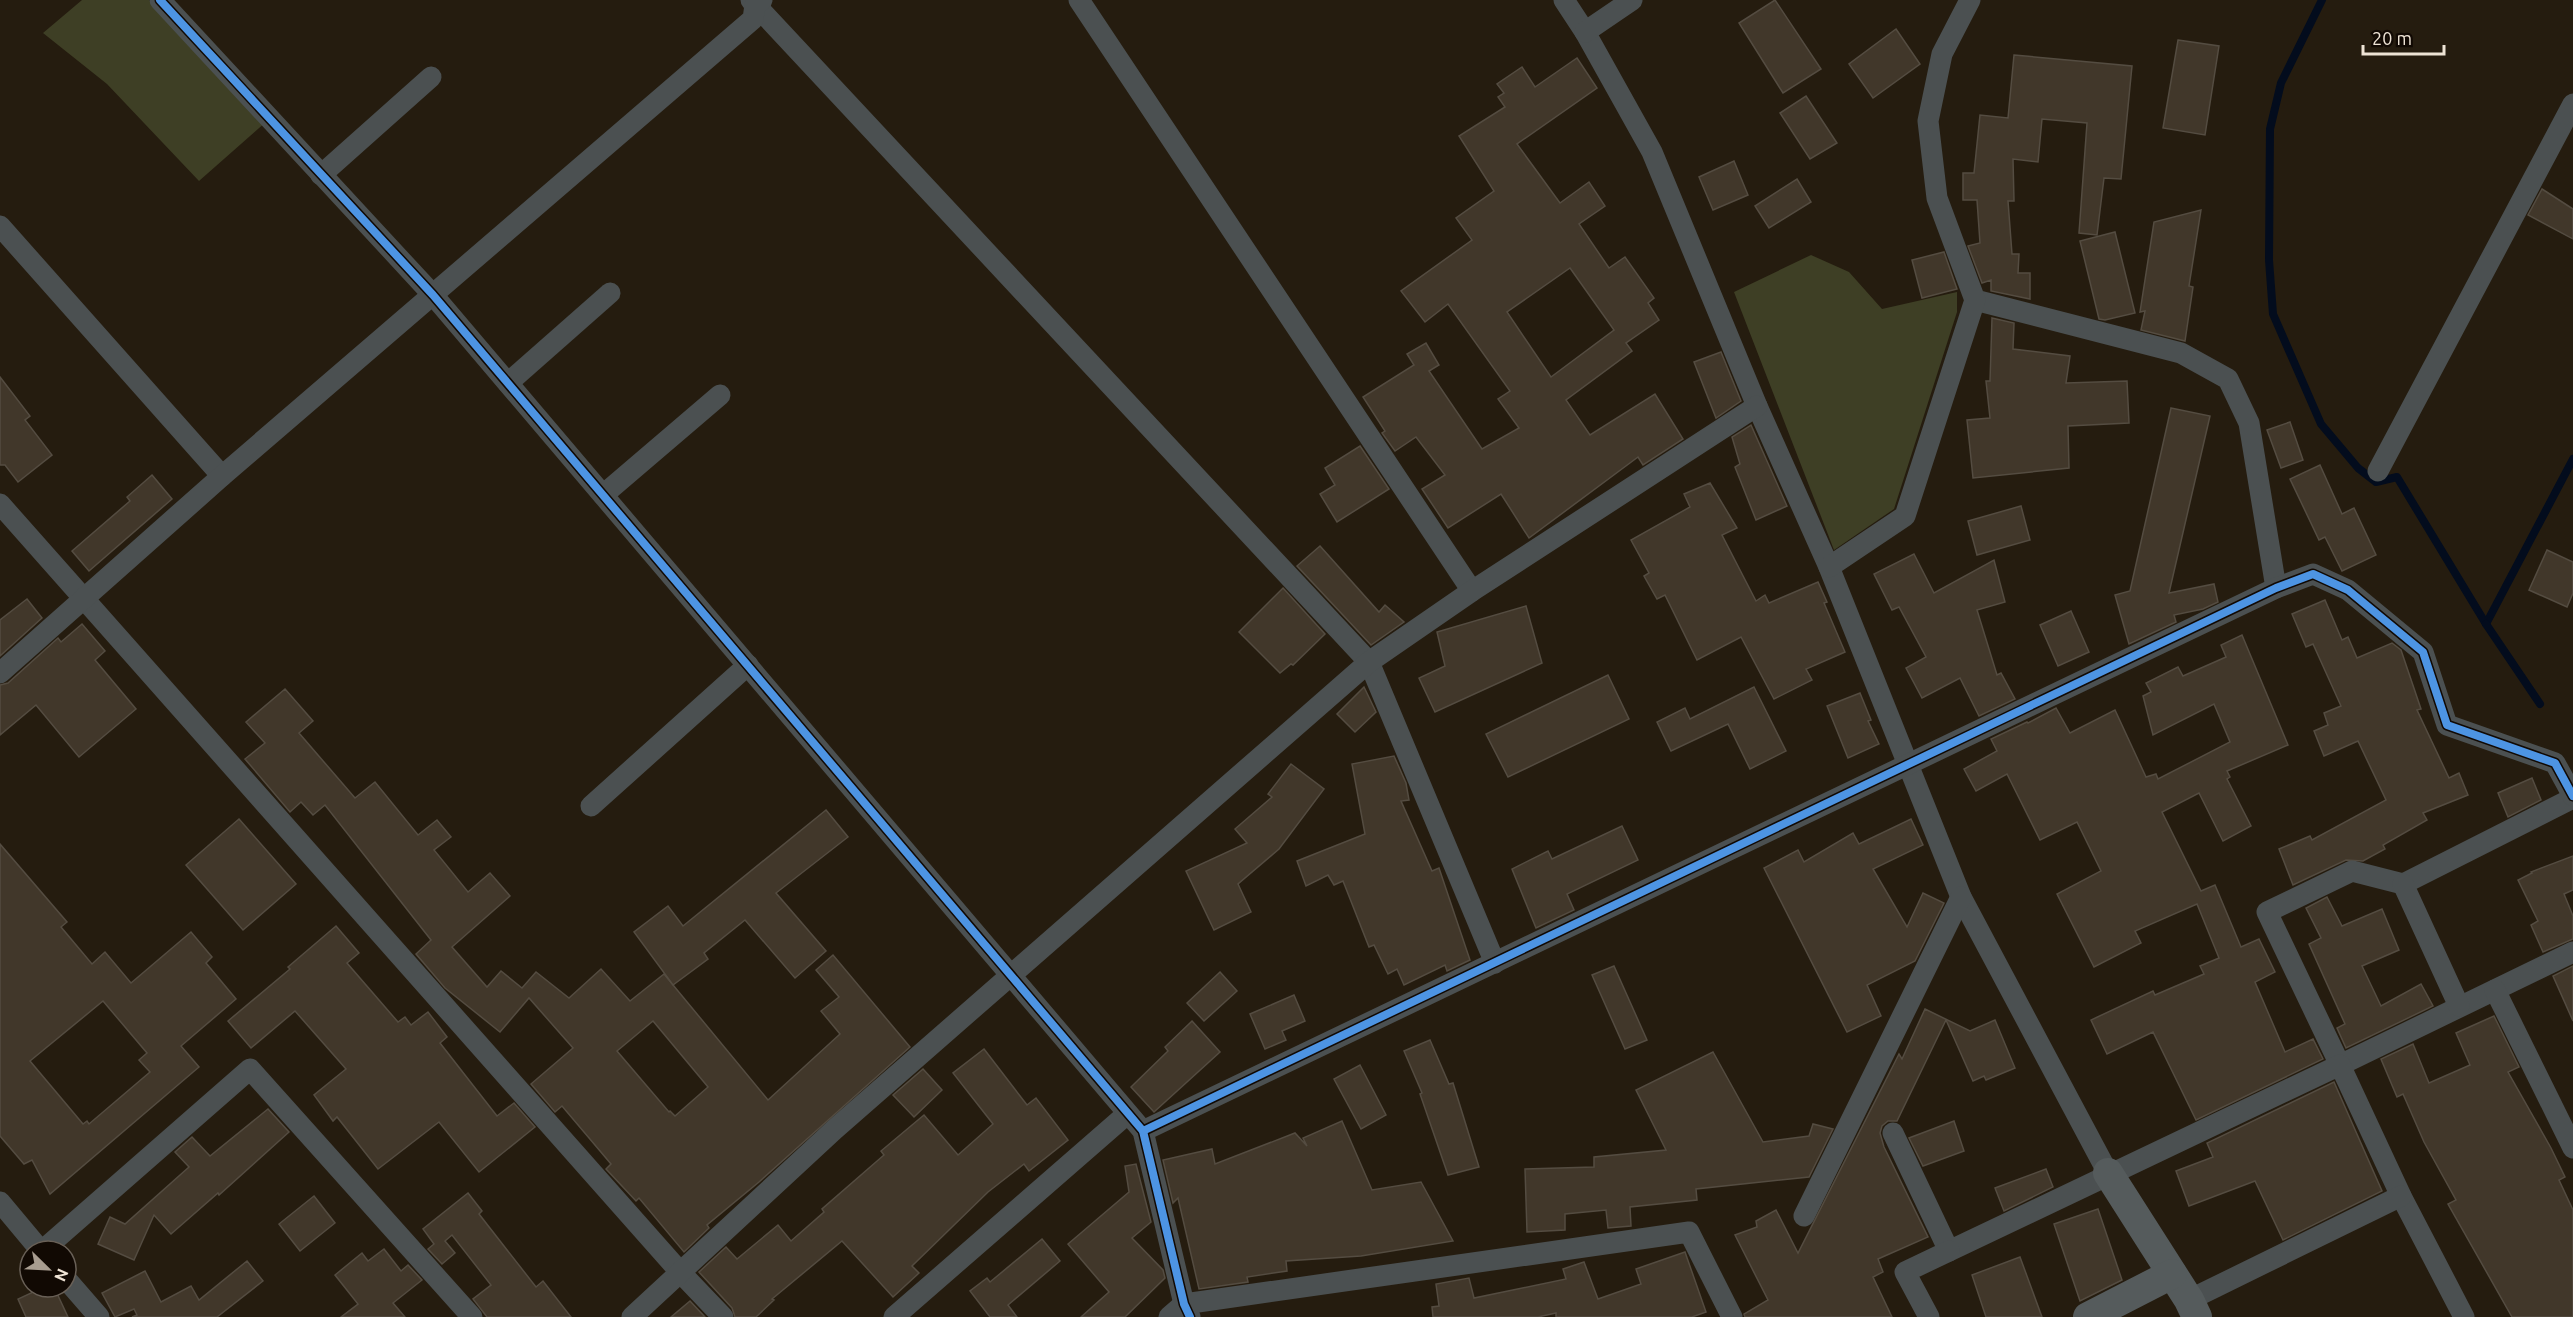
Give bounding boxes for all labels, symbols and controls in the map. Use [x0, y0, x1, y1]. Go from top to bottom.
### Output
scale bar [2363, 18, 2444, 56]
text: 20 m [2372, 28, 2412, 48]
north arrow [18, 1239, 78, 1299]
text: N [51, 1266, 72, 1284]

